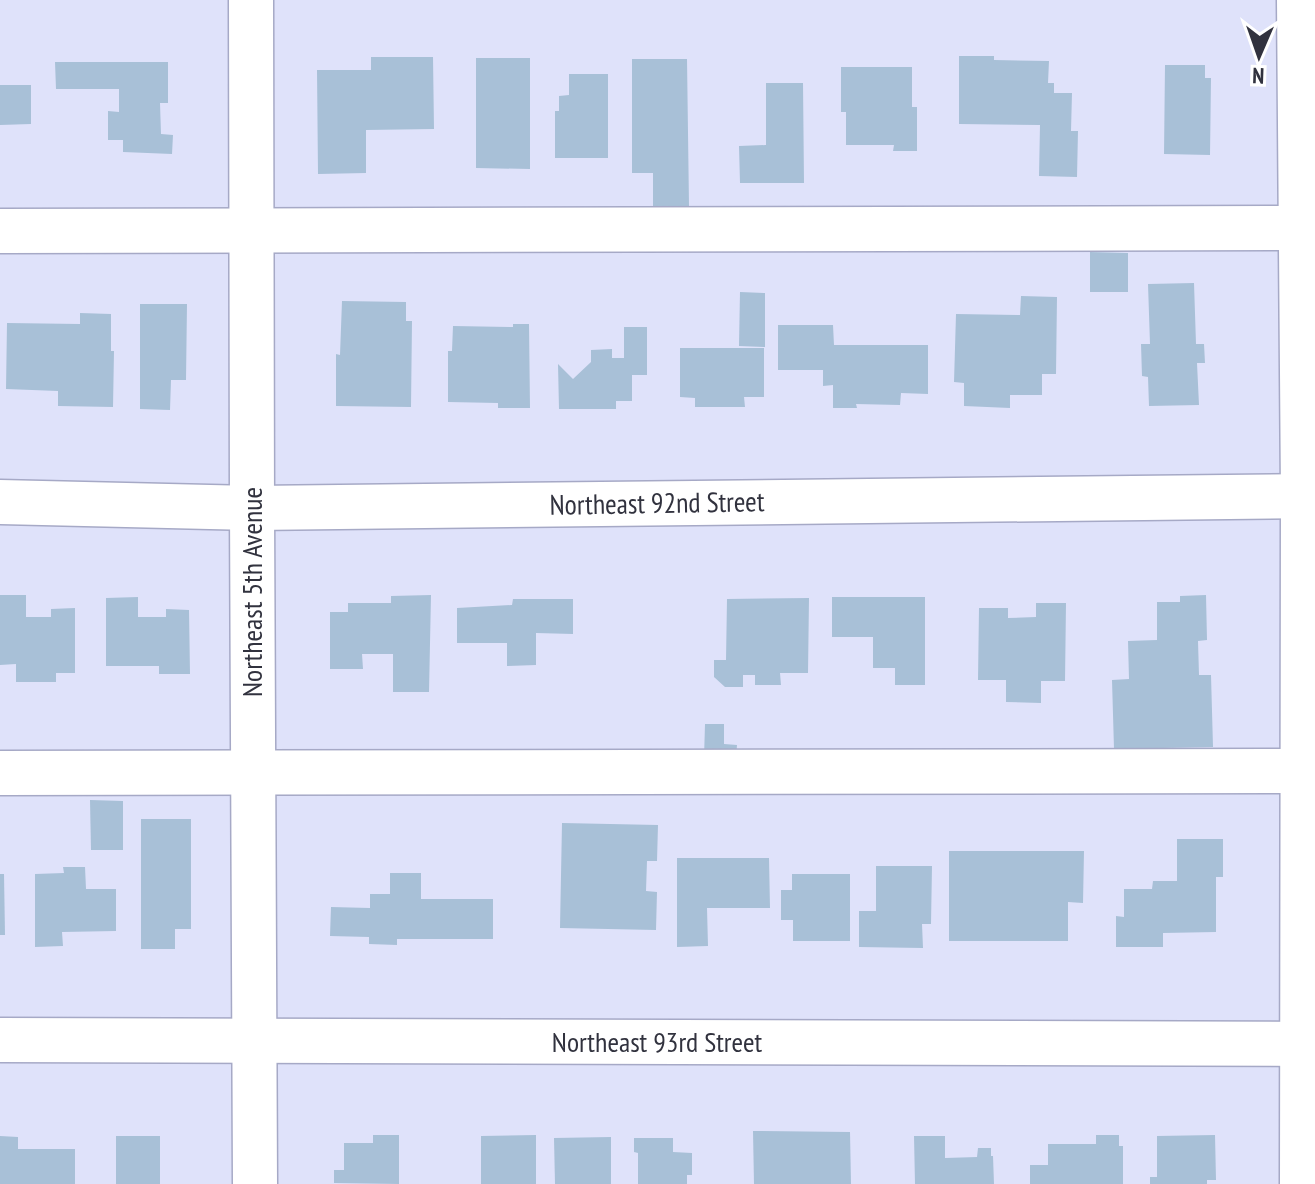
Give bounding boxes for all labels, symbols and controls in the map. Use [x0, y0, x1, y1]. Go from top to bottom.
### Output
north arrow [1219, 16, 1299, 96]
text: N [1252, 62, 1265, 90]
street label: Northeast 92nd Street [549, 482, 765, 523]
street label: Northeast 5th Avenue [233, 487, 270, 697]
street label: Northeast 93rd Street [552, 1023, 762, 1060]

